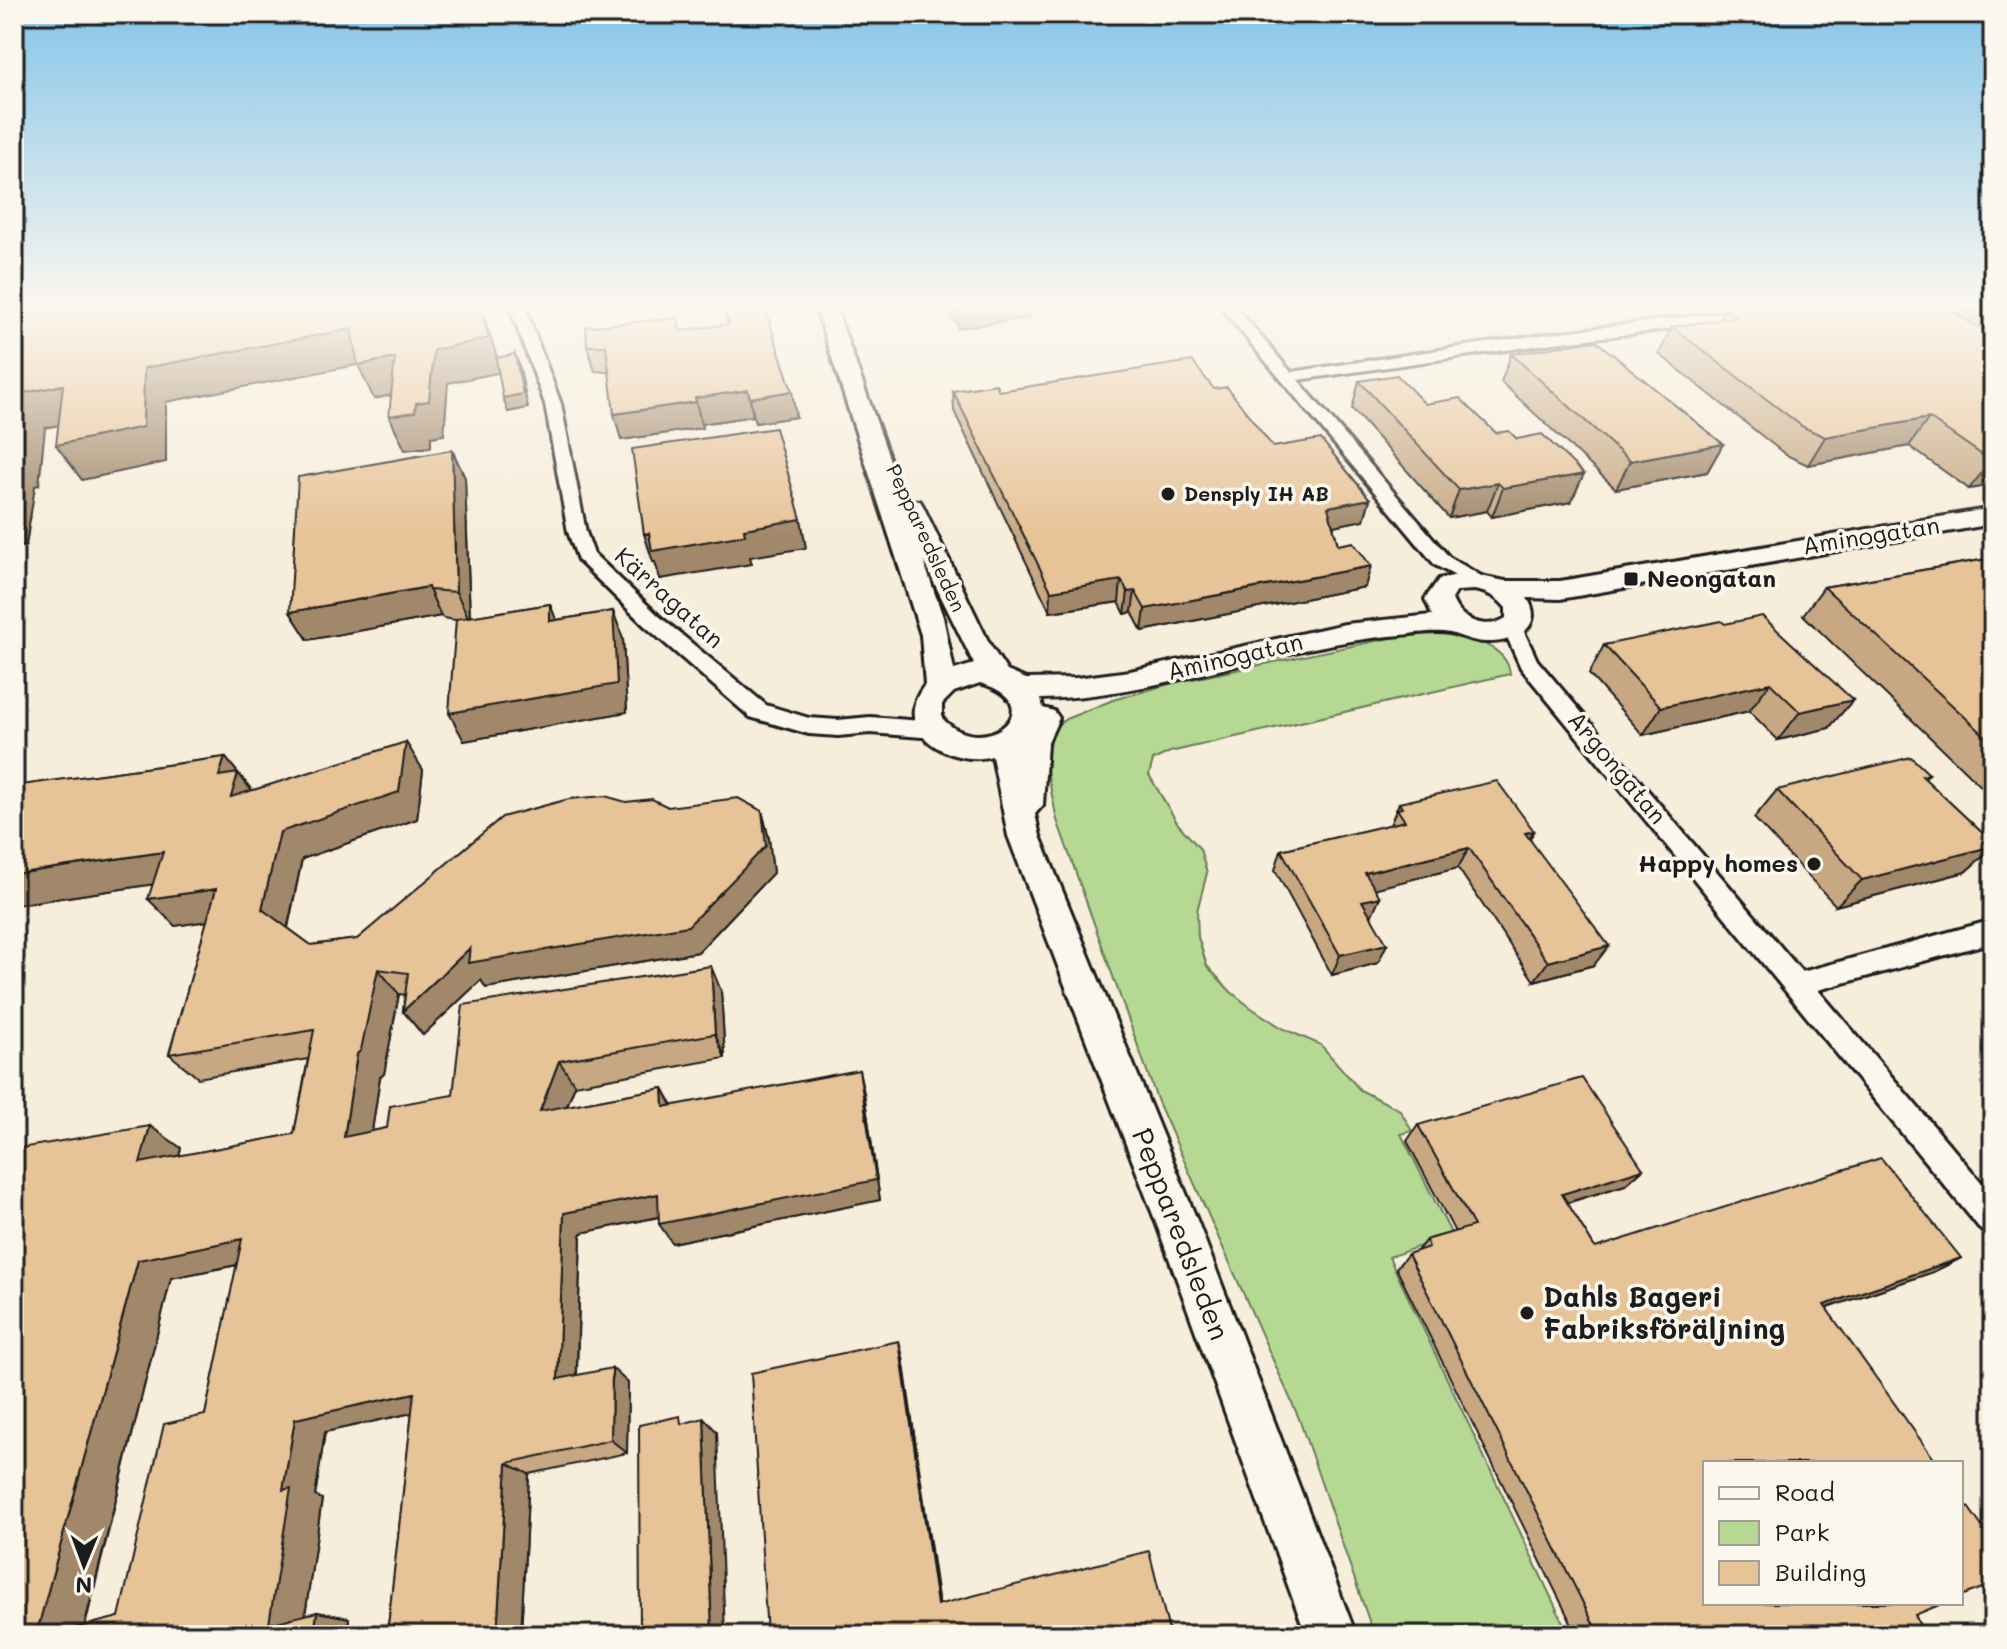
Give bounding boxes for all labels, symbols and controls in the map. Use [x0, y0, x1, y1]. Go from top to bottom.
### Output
street label: Pepparedsleden [881, 460, 973, 616]
place label: Densply IH AB [1184, 480, 1329, 506]
marker: Densply IH AB [1159, 485, 1177, 503]
street label: Aminogatan [1800, 508, 1941, 561]
street label: Kärragatan [609, 540, 731, 654]
place label: Neongatan [1647, 562, 1776, 593]
marker: Neongatan [1622, 570, 1640, 588]
street label: Aminogatan [1164, 625, 1306, 686]
street label: Argongatan [1562, 704, 1674, 830]
place label: Happy homes [1638, 847, 1798, 878]
marker: Happy homes [1805, 855, 1823, 873]
street label: Pepparedsleden [1125, 1123, 1239, 1345]
place label: Dahls Bageri Fabriksföräljning [1543, 1278, 1785, 1346]
marker: Dahls Bageri Fabriksföräljning [1518, 1304, 1536, 1322]
legend [1703, 1461, 1963, 1605]
text: Road [1775, 1476, 1835, 1507]
text: Park [1775, 1516, 1829, 1547]
north arrow [44, 1525, 124, 1605]
text: Building [1775, 1556, 1866, 1587]
text: N [75, 1571, 92, 1600]

